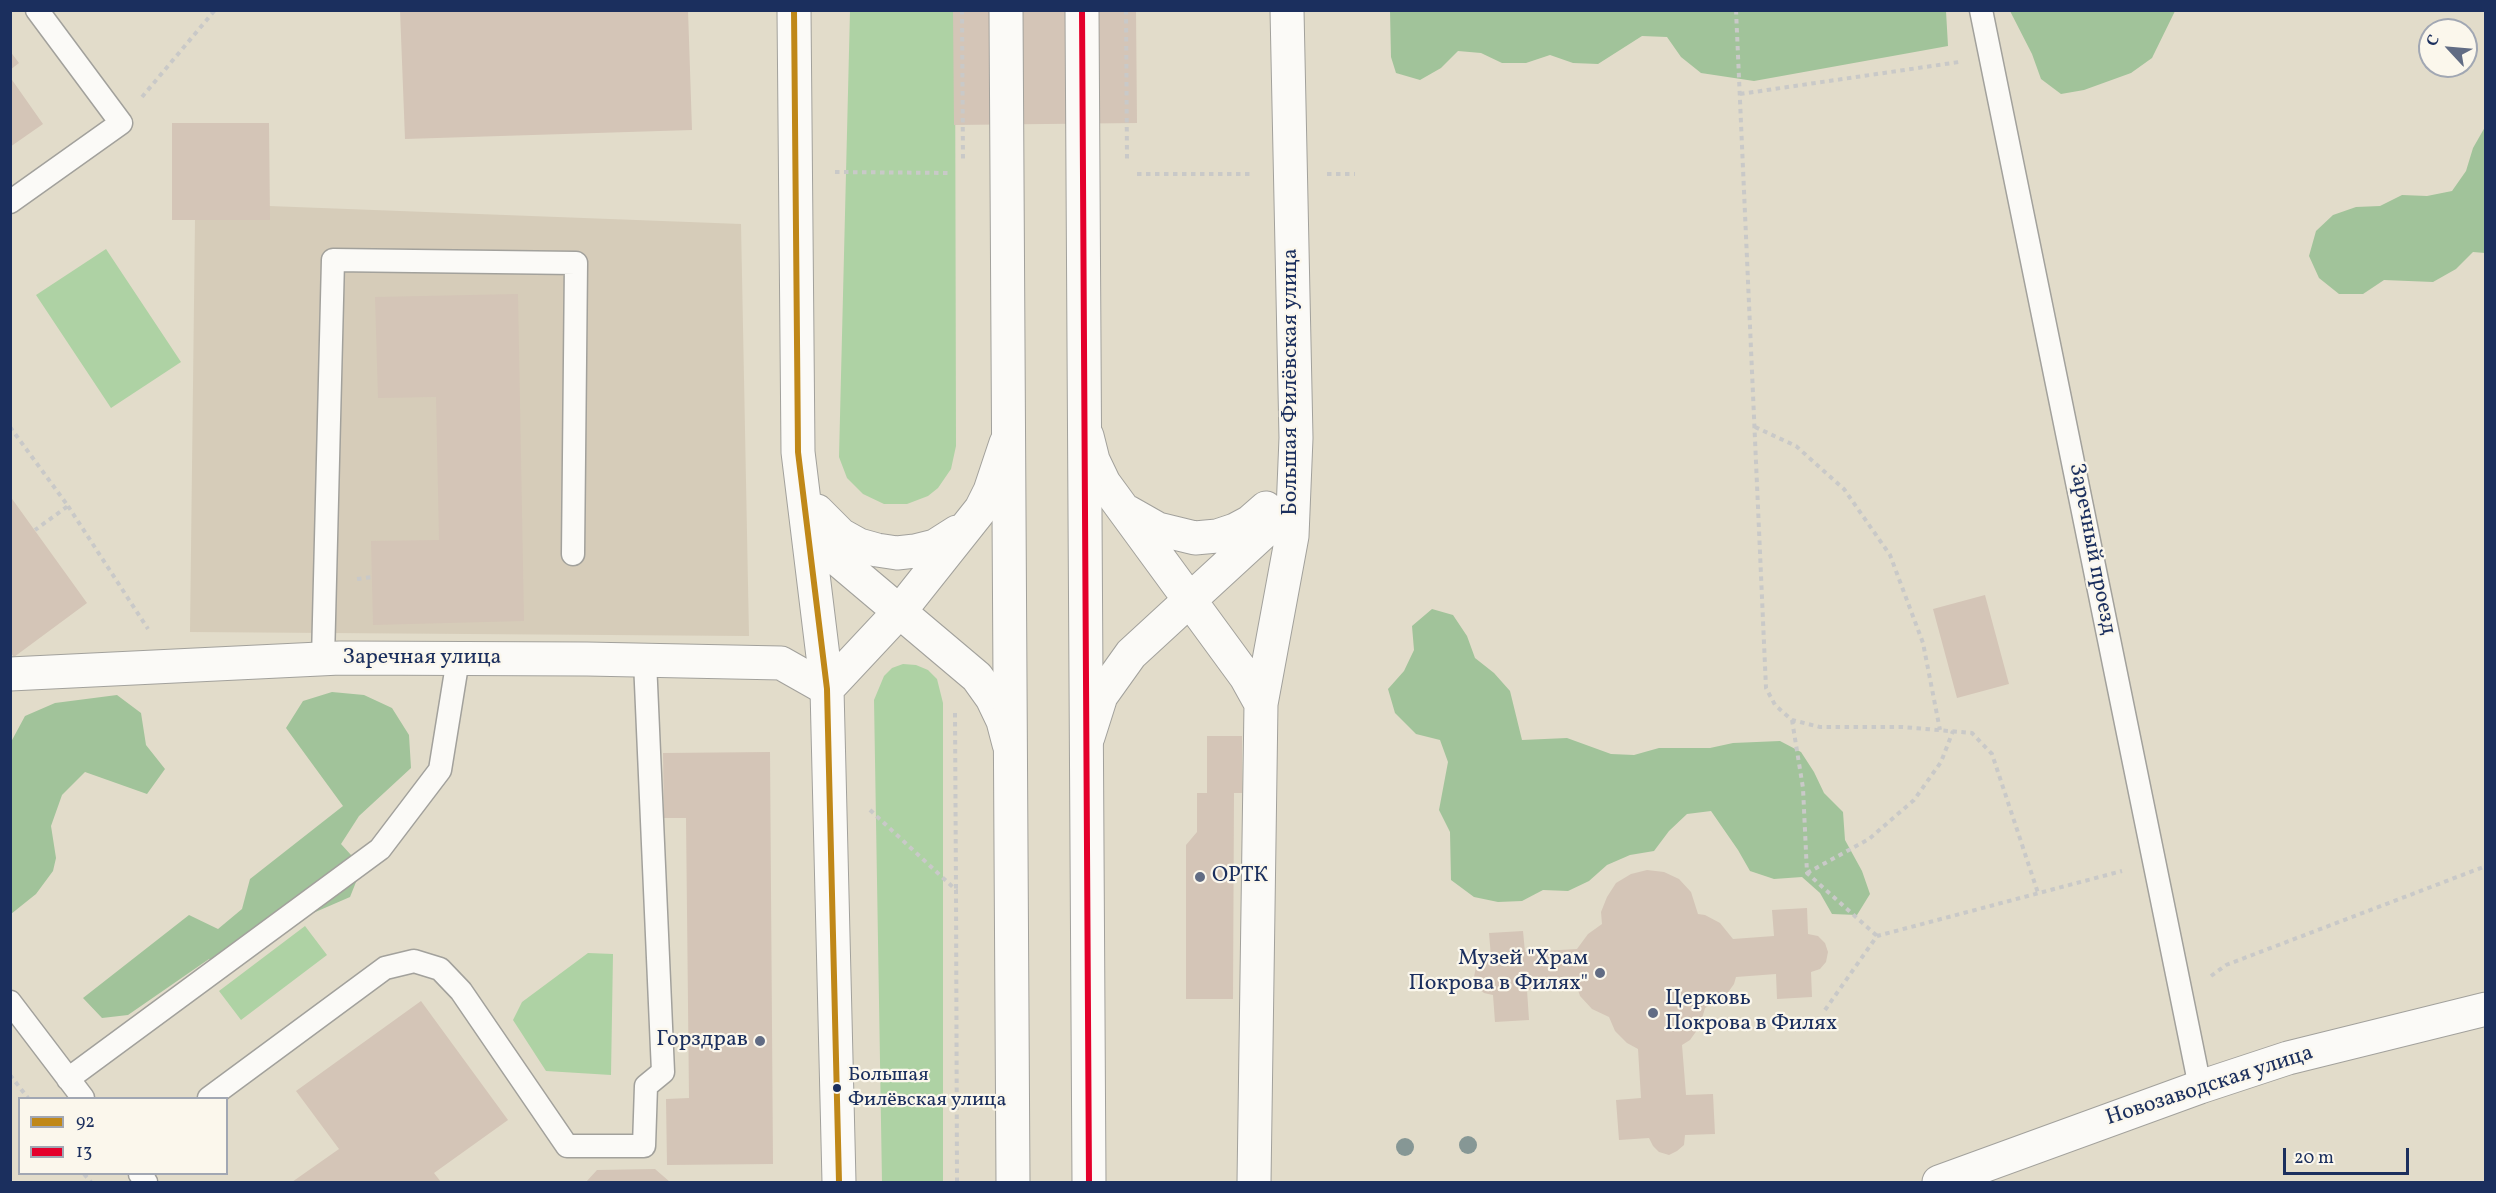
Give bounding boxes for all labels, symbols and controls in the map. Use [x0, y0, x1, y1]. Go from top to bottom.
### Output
north arrow [2418, 18, 2478, 78]
text: С [2421, 32, 2446, 50]
street label: Большая Филёвская улица [1279, 248, 1305, 516]
street label: Заречный проезд [2061, 461, 2121, 637]
street label: Заречная улица [342, 646, 502, 672]
place label: ОРТК [1212, 864, 1268, 890]
marker: ОРТК [1193, 870, 1207, 884]
place label: Музей "Храм Покрова в Филях" [1409, 947, 1588, 998]
marker: Музей "Храм Покрова в Филях" [1593, 966, 1607, 980]
place label: Церковь Покрова в Филях [1665, 987, 1837, 1038]
marker: Церковь Покрова в Филях [1646, 1006, 1660, 1020]
place label: Горздрав [656, 1028, 748, 1054]
marker: Горздрав [753, 1034, 767, 1048]
street label: Новозаводская улица [2103, 1041, 2317, 1133]
place label: Большая Филёвская улица [848, 1064, 1006, 1111]
marker: Большая Филёвская улица [831, 1082, 843, 1094]
legend [18, 1097, 228, 1175]
text: 92 [76, 1110, 95, 1135]
scale bar [2286, 1136, 2412, 1174]
text: 13 [76, 1140, 92, 1165]
text: 20 m [2294, 1146, 2334, 1171]

